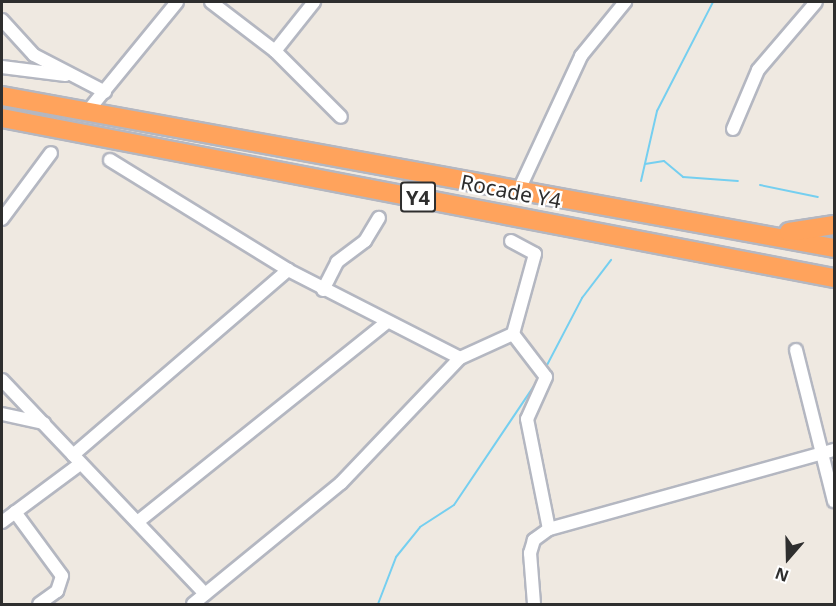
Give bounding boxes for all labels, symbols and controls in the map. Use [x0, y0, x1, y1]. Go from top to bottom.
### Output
street label: Rocade Y4 [459, 169, 563, 213]
road number: Y4 [400, 180, 436, 214]
north arrow [758, 528, 818, 588]
text: N [772, 562, 792, 587]

